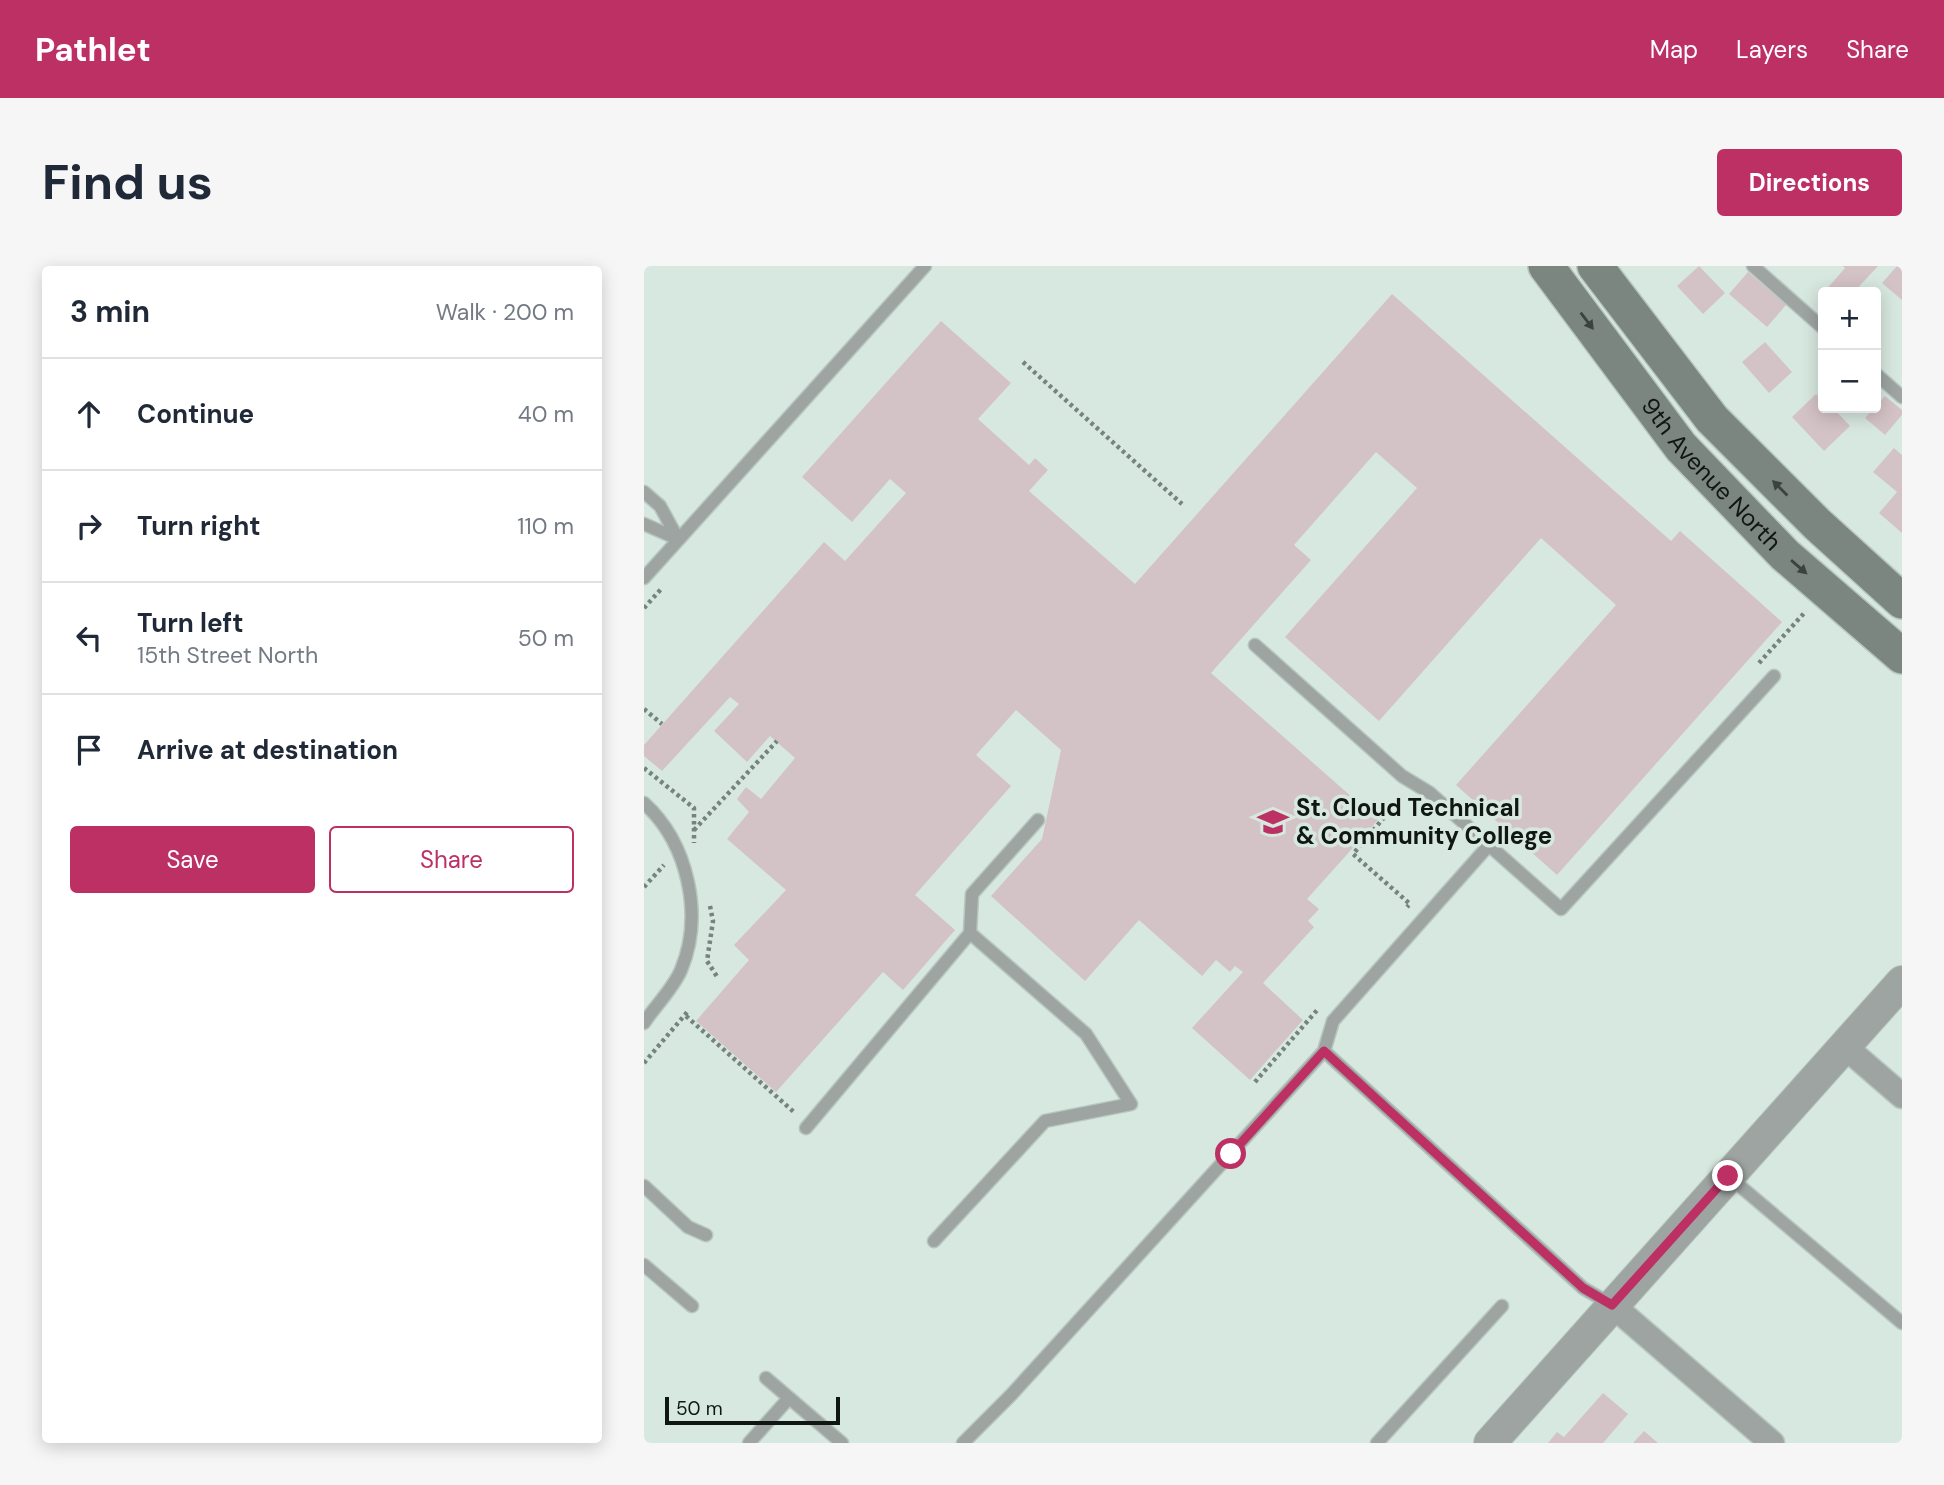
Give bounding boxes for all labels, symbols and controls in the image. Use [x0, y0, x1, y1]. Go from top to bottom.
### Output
text: Pathlet [35, 28, 151, 71]
text: Map [1650, 34, 1698, 65]
text: Layers [1736, 34, 1808, 65]
text: Share [1846, 34, 1909, 65]
button: Directions [1717, 149, 1902, 216]
text: Find us [42, 150, 213, 214]
map controls [1818, 287, 1881, 413]
button: + [1818, 287, 1881, 350]
text: 3 min [70, 292, 150, 331]
text: Walk · 200 m [436, 297, 574, 327]
one-way arrow [1580, 312, 1594, 330]
button: − [1818, 350, 1881, 413]
street label: 9th Avenue North [1635, 391, 1788, 557]
icon: ahead [70, 395, 108, 433]
text: Continue [137, 397, 254, 431]
text: 40 m [518, 399, 574, 429]
one-way arrow [1773, 480, 1789, 497]
icon: right [70, 507, 108, 545]
text: Turn right [137, 509, 261, 543]
text: 110 m [517, 511, 574, 541]
one-way arrow [1790, 559, 1808, 575]
text: Turn left [137, 606, 244, 640]
icon: left [70, 619, 108, 657]
text: 50 m [518, 623, 574, 653]
text: 15th Street North [137, 640, 318, 670]
icon: arrive [70, 731, 108, 769]
text: Arrive at destination [137, 733, 398, 767]
place label: St. Cloud Technical & Community College [1296, 792, 1552, 851]
school or university icon: St. Cloud Technical & Community College [1256, 805, 1290, 839]
button: Save [70, 826, 315, 893]
button: Share [329, 826, 574, 893]
route start [1215, 1138, 1246, 1169]
route end [1712, 1160, 1743, 1191]
scale bar [665, 1394, 840, 1426]
text: 50 m [676, 1396, 723, 1421]

